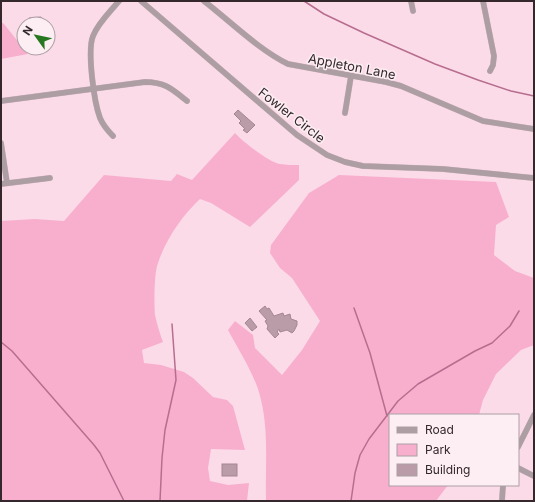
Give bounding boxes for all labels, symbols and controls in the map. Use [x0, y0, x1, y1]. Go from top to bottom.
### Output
north arrow [16, 16, 56, 56]
text: N [19, 23, 36, 38]
street label: Appleton Lane [307, 50, 397, 82]
street label: Fowler Circle [256, 84, 328, 146]
legend [389, 414, 519, 486]
text: Road [425, 422, 454, 437]
text: Park [425, 442, 451, 457]
text: Building [425, 462, 470, 477]

